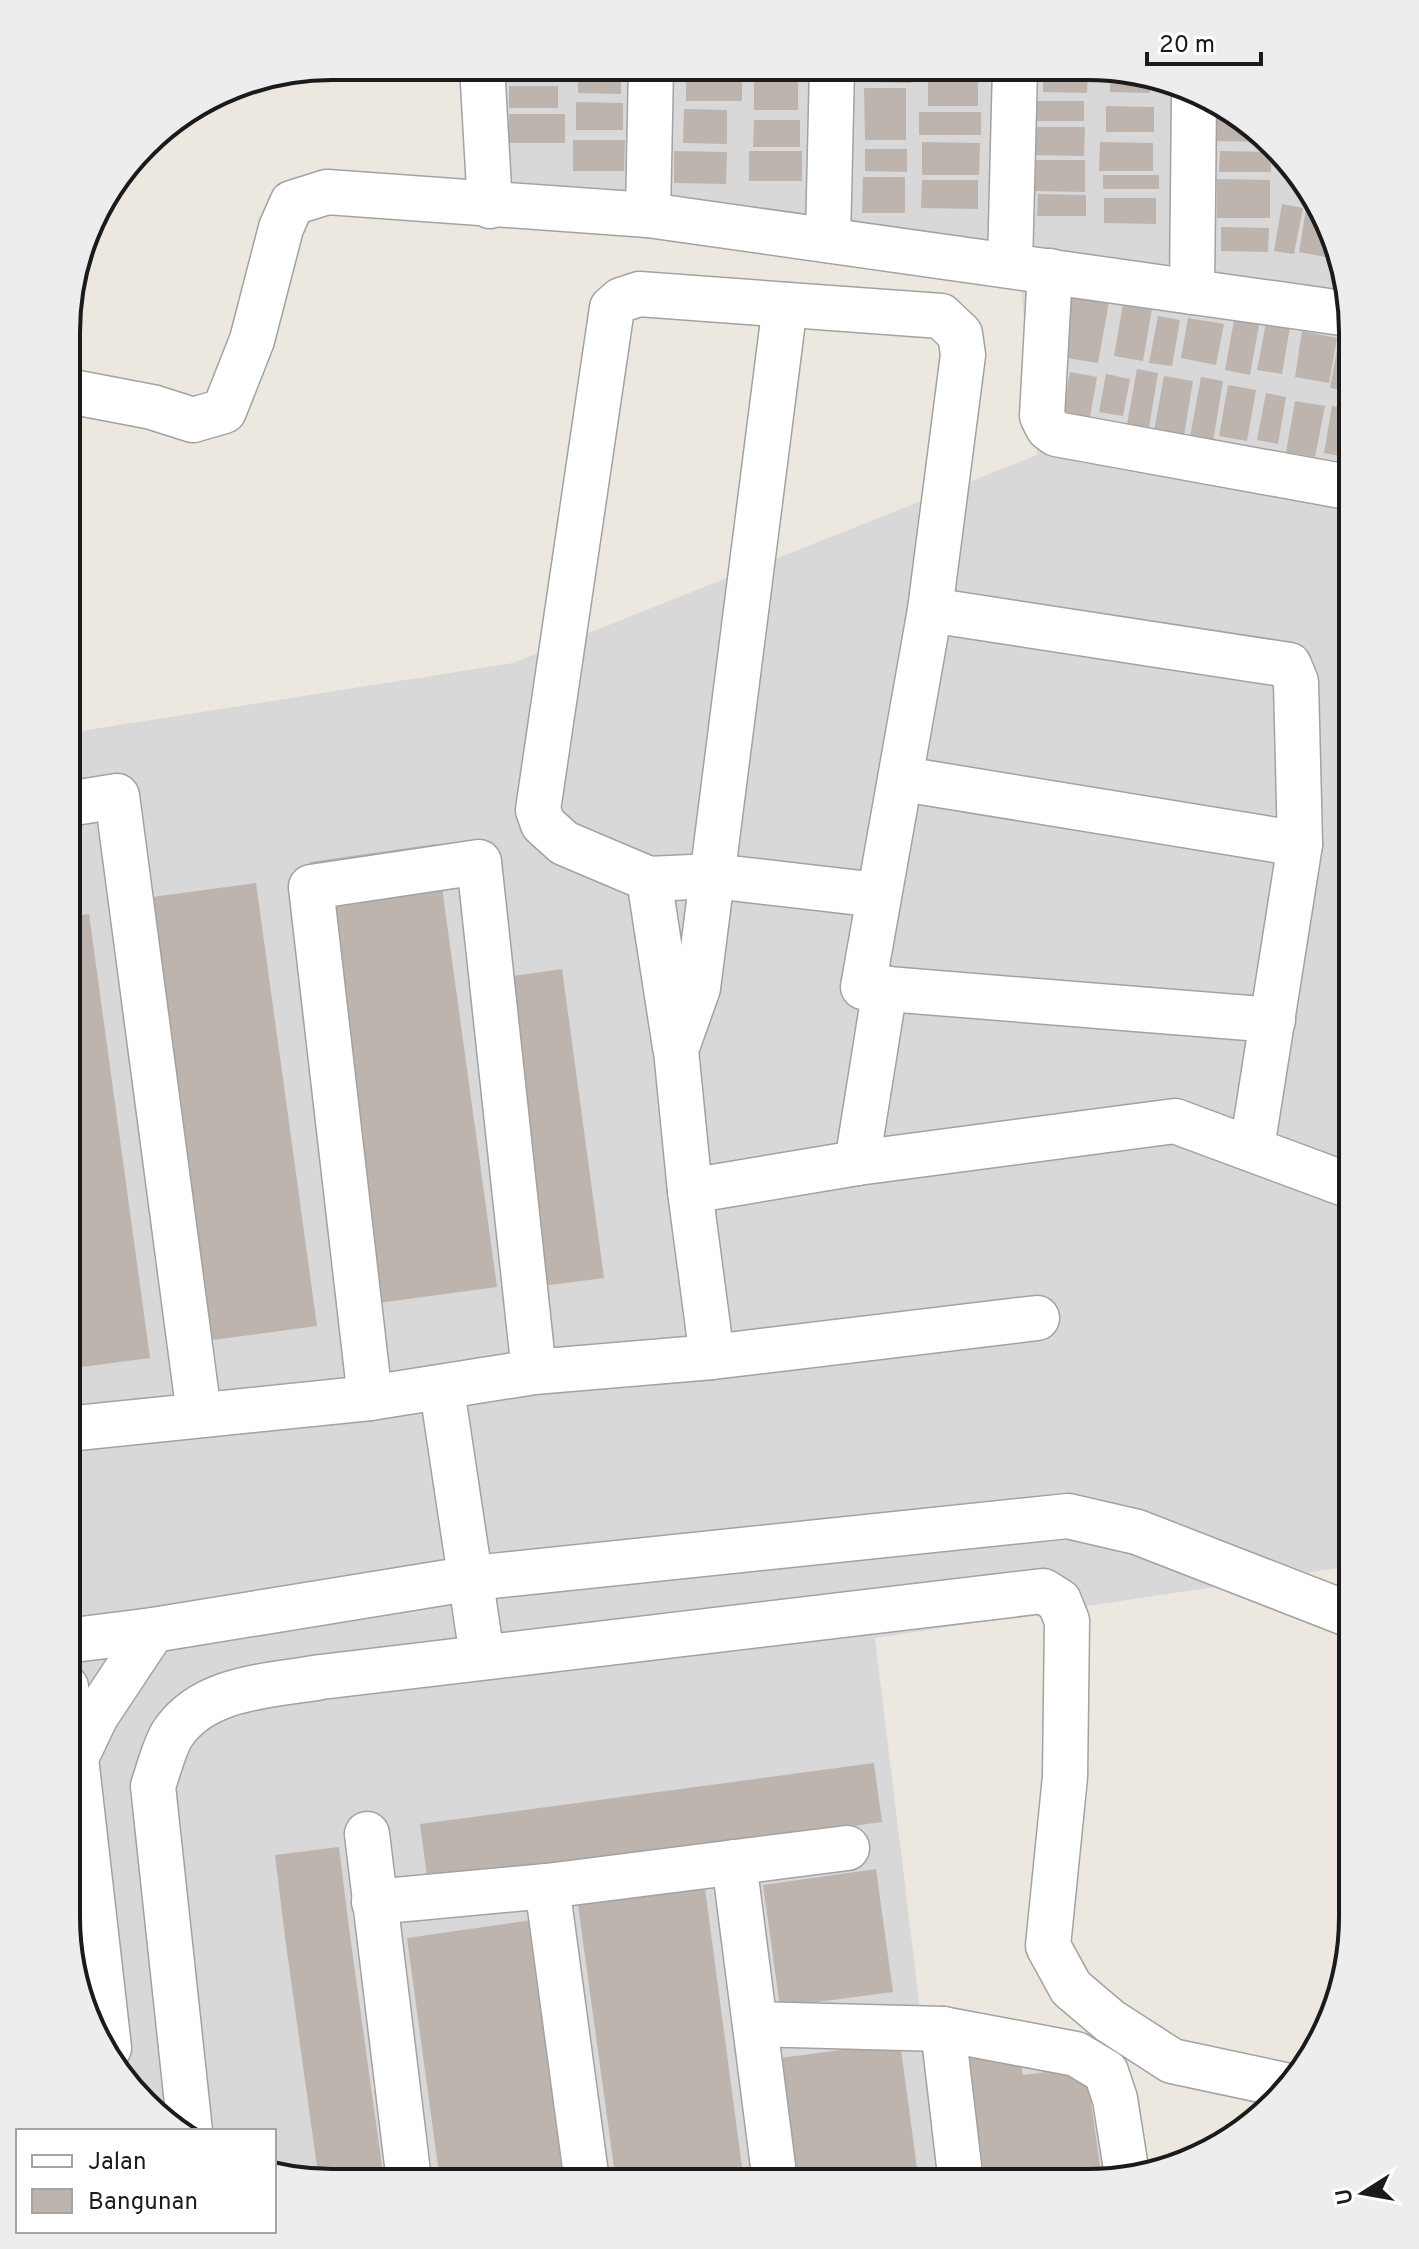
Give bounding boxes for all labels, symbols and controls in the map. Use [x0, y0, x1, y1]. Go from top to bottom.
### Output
scale bar [1147, 16, 1261, 66]
text: 20 m [1159, 31, 1215, 61]
legend [16, 2129, 276, 2233]
text: Jalan [88, 2148, 146, 2178]
north arrow [1323, 2153, 1403, 2233]
text: U [1331, 2186, 1361, 2207]
text: Bangunan [88, 2188, 198, 2218]

